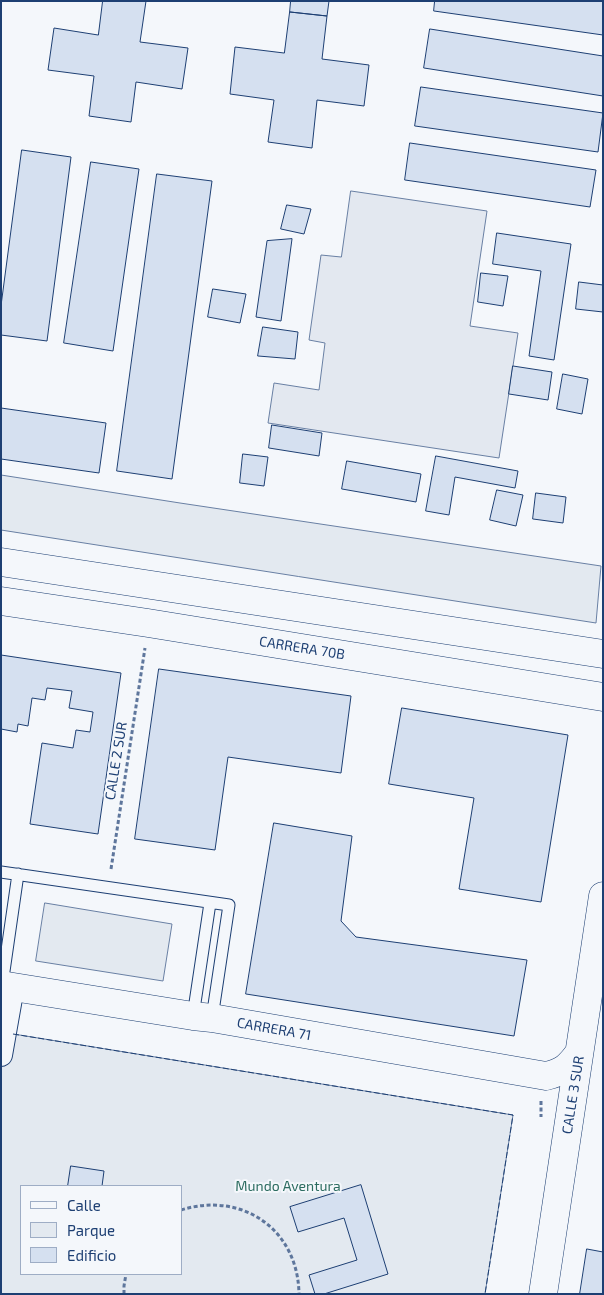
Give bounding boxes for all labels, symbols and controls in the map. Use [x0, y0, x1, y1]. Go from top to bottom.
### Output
street label: CARRERA 70B [258, 633, 346, 663]
street label: CALLE 2 SUR [102, 721, 130, 801]
street label: CARRERA 71 [236, 1014, 312, 1044]
street label: CALLE 3 SUR [559, 1055, 587, 1135]
park label: Mundo Aventura [235, 1178, 341, 1194]
legend [20, 1185, 182, 1275]
text: Calle [67, 1196, 101, 1214]
text: Parque [67, 1221, 115, 1239]
text: Edificio [67, 1246, 116, 1264]

